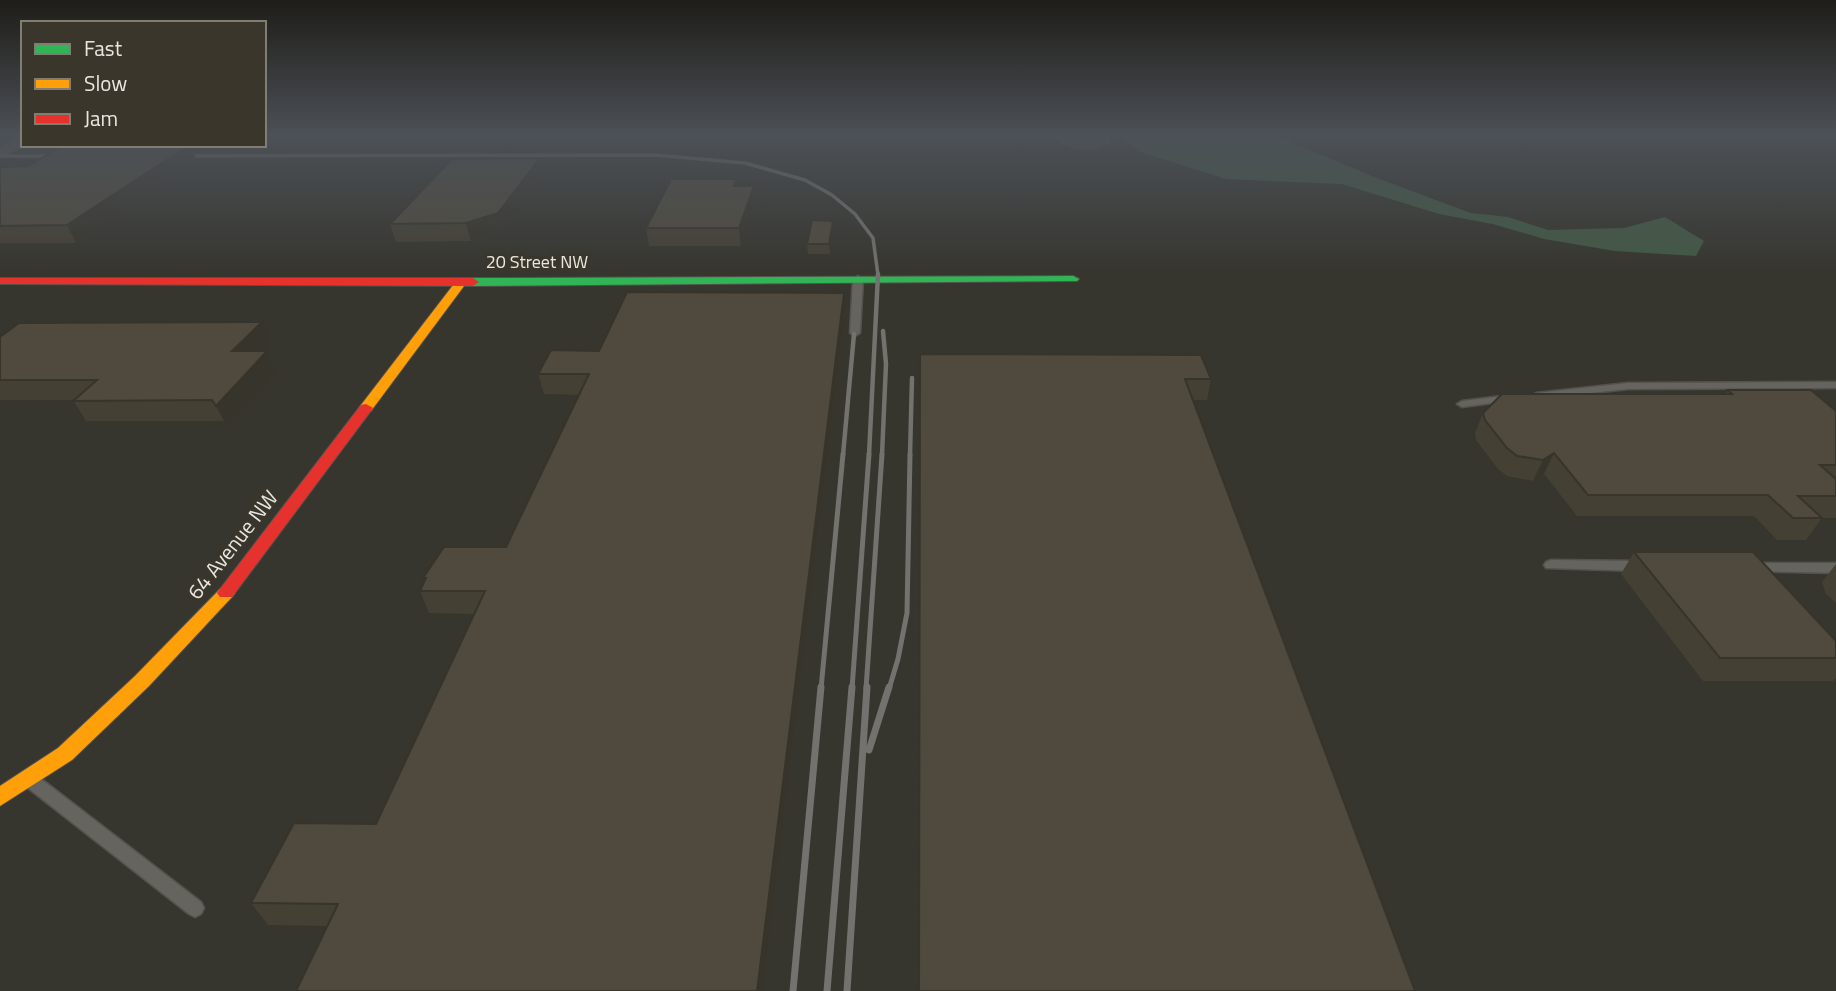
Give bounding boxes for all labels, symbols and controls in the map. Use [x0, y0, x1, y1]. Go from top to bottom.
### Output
legend [21, 21, 266, 147]
text: Fast [84, 32, 123, 64]
text: Slow [84, 67, 127, 99]
text: Jam [84, 102, 118, 134]
street label: 20 Street NW [486, 248, 588, 275]
street label: 64 Avenue NW [179, 483, 285, 606]

